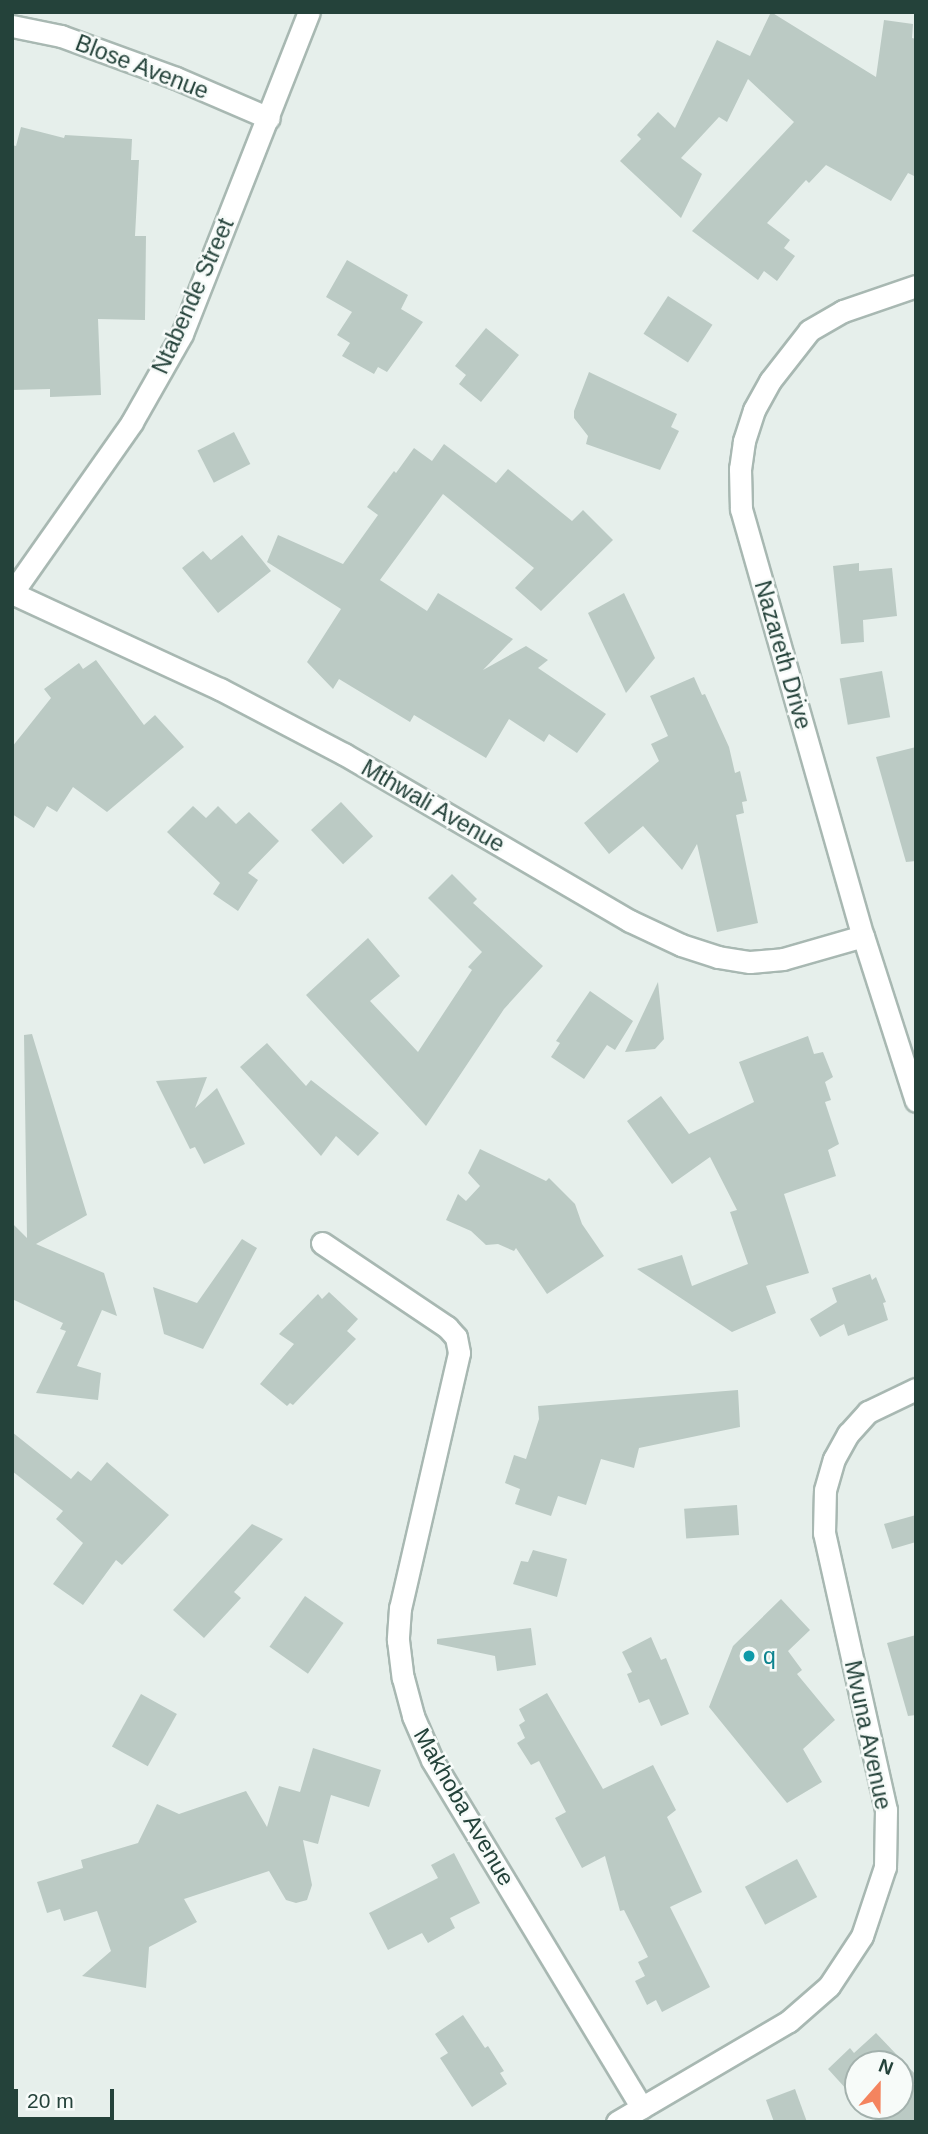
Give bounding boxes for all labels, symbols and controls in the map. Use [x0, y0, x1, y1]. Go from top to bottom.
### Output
street label: Blose Avenue [71, 29, 213, 105]
street label: Ntabende Street [146, 214, 240, 378]
street label: Nazareth Drive [749, 577, 817, 733]
street label: Mthwali Avenue [356, 754, 510, 858]
place label: q [763, 1642, 776, 1670]
marker: q [741, 1648, 757, 1664]
street label: Mvuna Avenue [839, 1657, 897, 1813]
street label: Makhoba Avenue [407, 1723, 521, 1891]
north arrow [844, 2050, 914, 2120]
text: N [876, 2055, 896, 2079]
scale bar [18, 2074, 117, 2118]
text: 20 m [27, 2089, 74, 2112]

